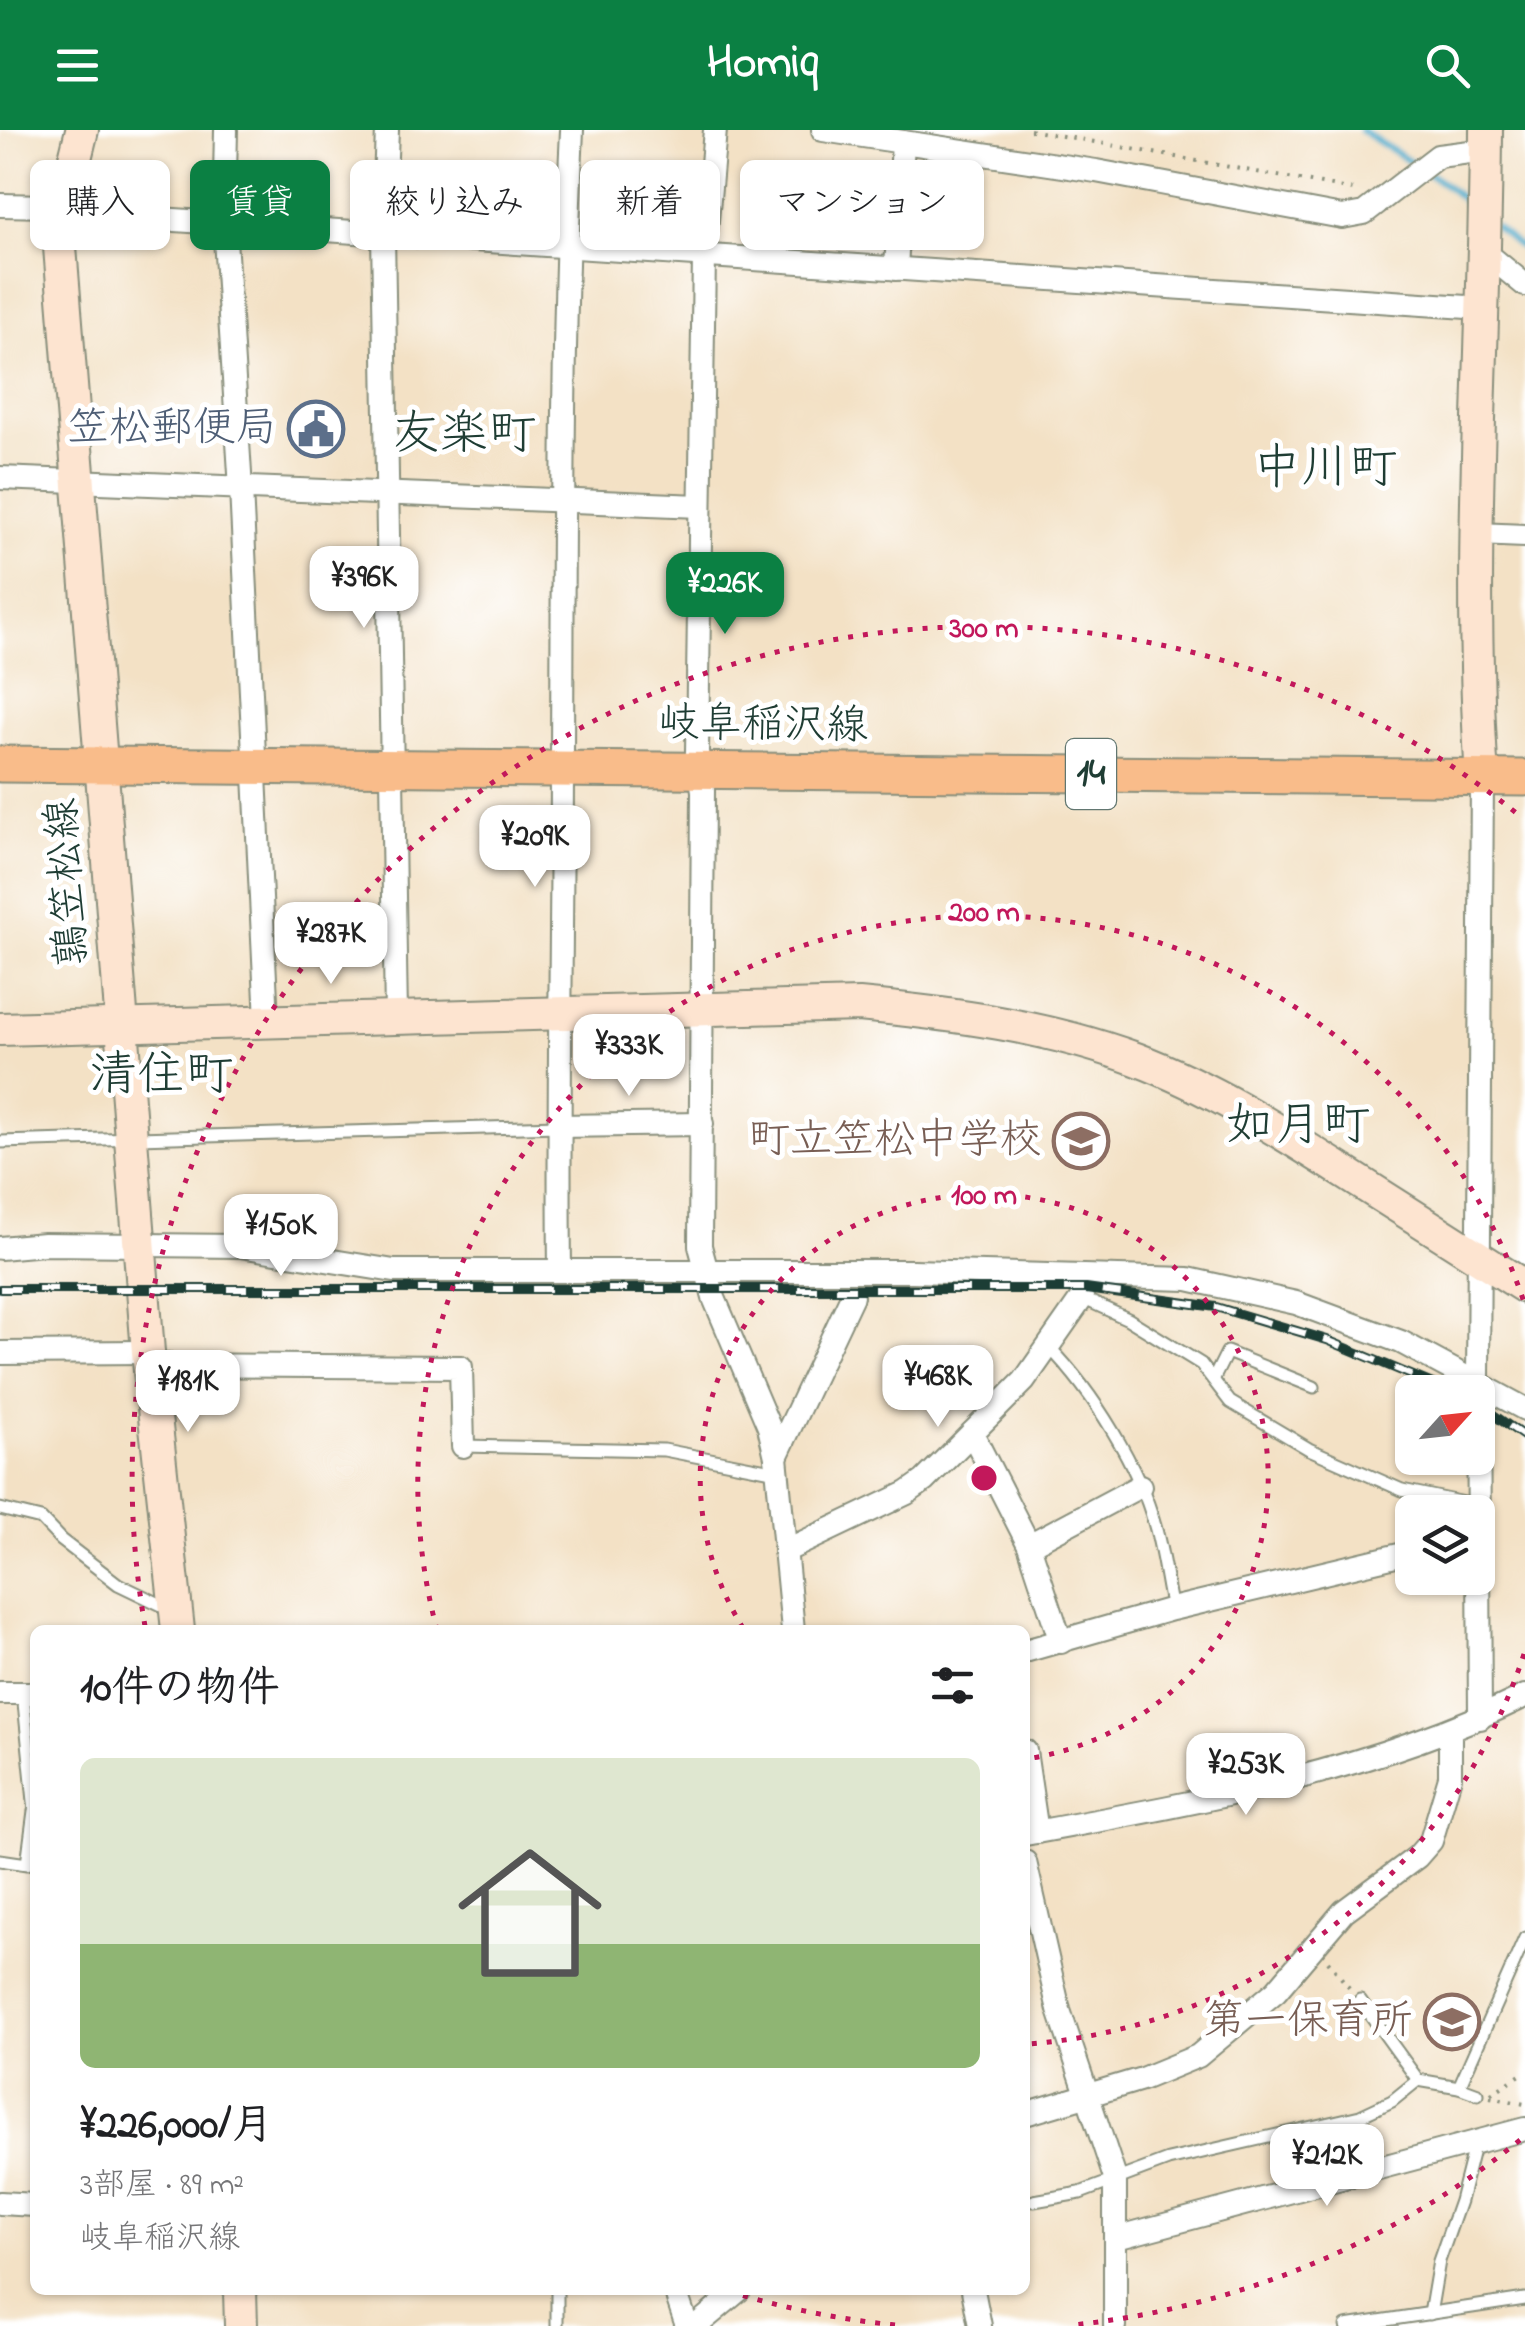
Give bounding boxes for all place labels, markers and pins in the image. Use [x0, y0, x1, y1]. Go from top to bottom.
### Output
place label: 笠松郵便局 [67, 399, 277, 460]
public building icon: 笠松郵便局 [286, 399, 346, 459]
pin: ¥396K [294, 546, 434, 631]
pin: ¥226K [655, 552, 795, 637]
pin: ¥209K [465, 805, 605, 890]
pin: ¥287K [261, 902, 401, 987]
pin: ¥333K [559, 1014, 699, 1099]
place label: 町立笠松中学校 [748, 1111, 1042, 1172]
school or university icon: 町立笠松中学校 [1051, 1111, 1111, 1171]
pin: ¥150K [211, 1194, 351, 1279]
pin: ¥468K [868, 1345, 1008, 1430]
pin: ¥181K [118, 1350, 258, 1435]
centre of rings [966, 1460, 1002, 1496]
pin: ¥253K [1176, 1733, 1316, 1818]
place label: 第一保育所 [1203, 1992, 1413, 2053]
school or university icon: 第一保育所 [1422, 1992, 1482, 2052]
pin: ¥212K [1257, 2124, 1397, 2209]

